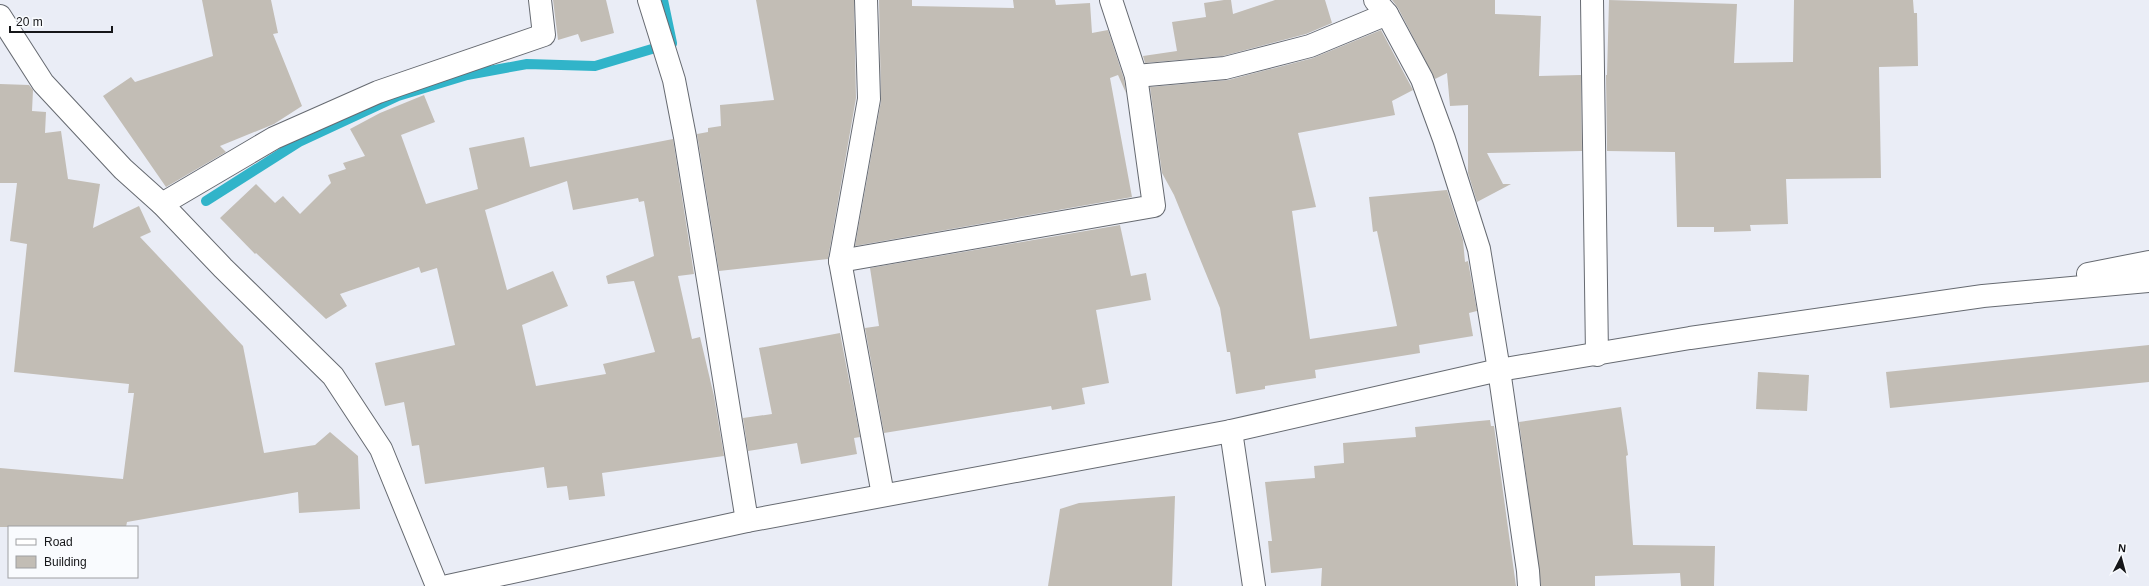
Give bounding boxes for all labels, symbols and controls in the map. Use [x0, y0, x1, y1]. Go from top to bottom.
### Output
scale bar [10, 8, 112, 34]
text: 20 m [16, 15, 43, 29]
legend [8, 526, 138, 578]
text: Road [44, 535, 73, 549]
north arrow [2101, 538, 2141, 578]
text: N [2117, 542, 2127, 554]
text: Building [44, 555, 87, 569]

